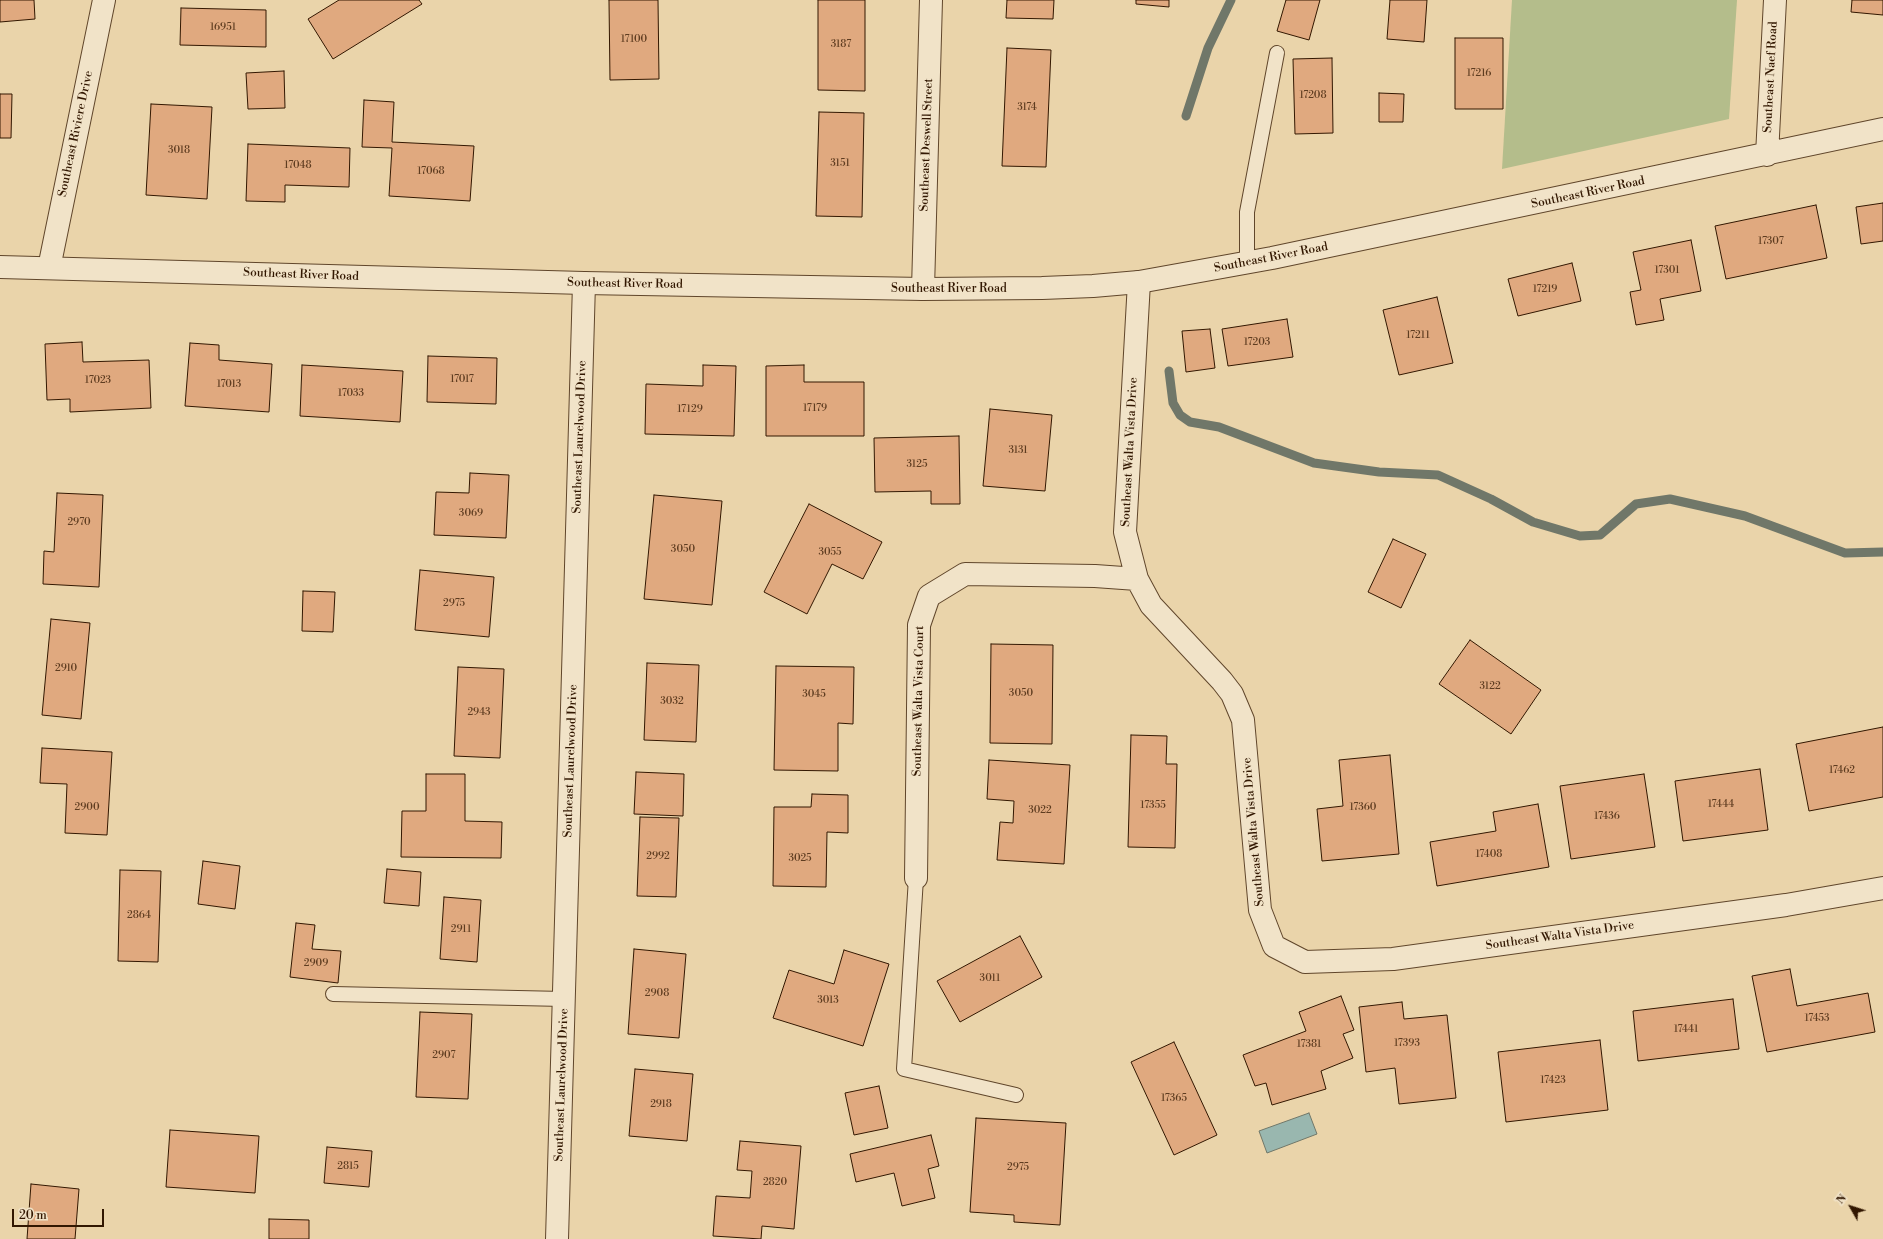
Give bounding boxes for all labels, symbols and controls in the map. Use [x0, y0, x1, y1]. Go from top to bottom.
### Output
street label: Southeast Naef Road [1761, 21, 1781, 133]
house number: 16951 [210, 22, 236, 34]
house number: 17100 [621, 34, 647, 46]
house number: 3187 [831, 39, 851, 51]
house number: 17216 [1467, 68, 1491, 80]
street label: Southeast Riviere Drive [56, 70, 96, 198]
street label: Southeast Deswell Street [917, 78, 937, 212]
house number: 17208 [1299, 90, 1327, 102]
house number: 3174 [1017, 102, 1037, 114]
house number: 3018 [168, 145, 190, 157]
house number: 3151 [830, 158, 850, 170]
house number: 17048 [284, 160, 312, 172]
house number: 17068 [417, 166, 445, 178]
street label: Southeast River Road [1530, 174, 1646, 212]
house number: 17307 [1758, 236, 1784, 248]
street label: Southeast River Road [1213, 240, 1329, 276]
house number: 17301 [1655, 265, 1679, 277]
street label: Southeast River Road [243, 266, 359, 284]
street label: Southeast River Road [567, 276, 683, 292]
street label: Southeast River Road [891, 282, 1007, 296]
house number: 17219 [1533, 284, 1557, 296]
house number: 17211 [1406, 330, 1430, 342]
house number: 17203 [1244, 337, 1270, 349]
street label: Southeast Laurelwood Drive [570, 360, 590, 514]
house number: 17017 [450, 374, 474, 386]
house number: 17023 [85, 375, 111, 387]
street label: Southeast Walta Vista Drive [1119, 377, 1141, 527]
house number: 17013 [217, 379, 241, 391]
house number: 17033 [338, 388, 364, 400]
house number: 17179 [803, 403, 827, 415]
house number: 17129 [677, 404, 703, 416]
house number: 3131 [1008, 445, 1028, 457]
house number: 3125 [907, 459, 927, 471]
house number: 3069 [459, 508, 483, 520]
house number: 2970 [67, 517, 91, 529]
house number: 3050 [671, 544, 695, 556]
house number: 3055 [818, 547, 842, 559]
house number: 2975 [443, 598, 465, 610]
street label: Southeast Walta Vista Court [910, 626, 928, 776]
house number: 2910 [55, 663, 77, 675]
house number: 3122 [1479, 681, 1501, 693]
street label: Southeast Laurelwood Drive [561, 684, 581, 838]
house number: 3050 [1009, 688, 1033, 700]
house number: 3045 [802, 689, 826, 701]
house number: 3032 [660, 696, 684, 708]
house number: 2943 [467, 707, 491, 719]
street label: Southeast Walta Vista Drive [1240, 757, 1268, 907]
house number: 17462 [1829, 765, 1855, 777]
house number: 17444 [1708, 799, 1734, 811]
house number: 17355 [1140, 800, 1166, 812]
house number: 2900 [74, 802, 100, 814]
house number: 17360 [1350, 802, 1376, 814]
house number: 3022 [1028, 805, 1052, 817]
house number: 17436 [1594, 811, 1620, 823]
house number: 17408 [1476, 849, 1502, 861]
house number: 2992 [646, 851, 670, 863]
house number: 3025 [788, 853, 812, 865]
house number: 2864 [127, 910, 151, 922]
street label: Southeast Walta Vista Drive [1485, 918, 1635, 954]
house number: 2911 [451, 924, 471, 936]
house number: 2909 [304, 958, 328, 970]
house number: 3011 [980, 973, 1000, 985]
house number: 2908 [645, 988, 669, 1000]
house number: 3013 [817, 995, 839, 1007]
street label: Southeast Laurelwood Drive [552, 1008, 572, 1162]
house number: 17453 [1804, 1013, 1830, 1025]
house number: 17441 [1674, 1024, 1698, 1036]
house number: 17393 [1394, 1038, 1420, 1050]
house number: 17381 [1297, 1039, 1321, 1051]
house number: 2907 [432, 1050, 456, 1062]
house number: 17423 [1540, 1075, 1566, 1087]
house number: 17365 [1161, 1093, 1187, 1105]
house number: 2918 [650, 1099, 672, 1111]
house number: 2815 [337, 1161, 359, 1173]
house number: 2975 [1007, 1162, 1029, 1174]
house number: 2820 [763, 1177, 787, 1189]
north arrow [1831, 1187, 1871, 1227]
text: N [1833, 1192, 1850, 1207]
scale bar [14, 1201, 106, 1227]
text: 20 m [19, 1208, 47, 1223]

